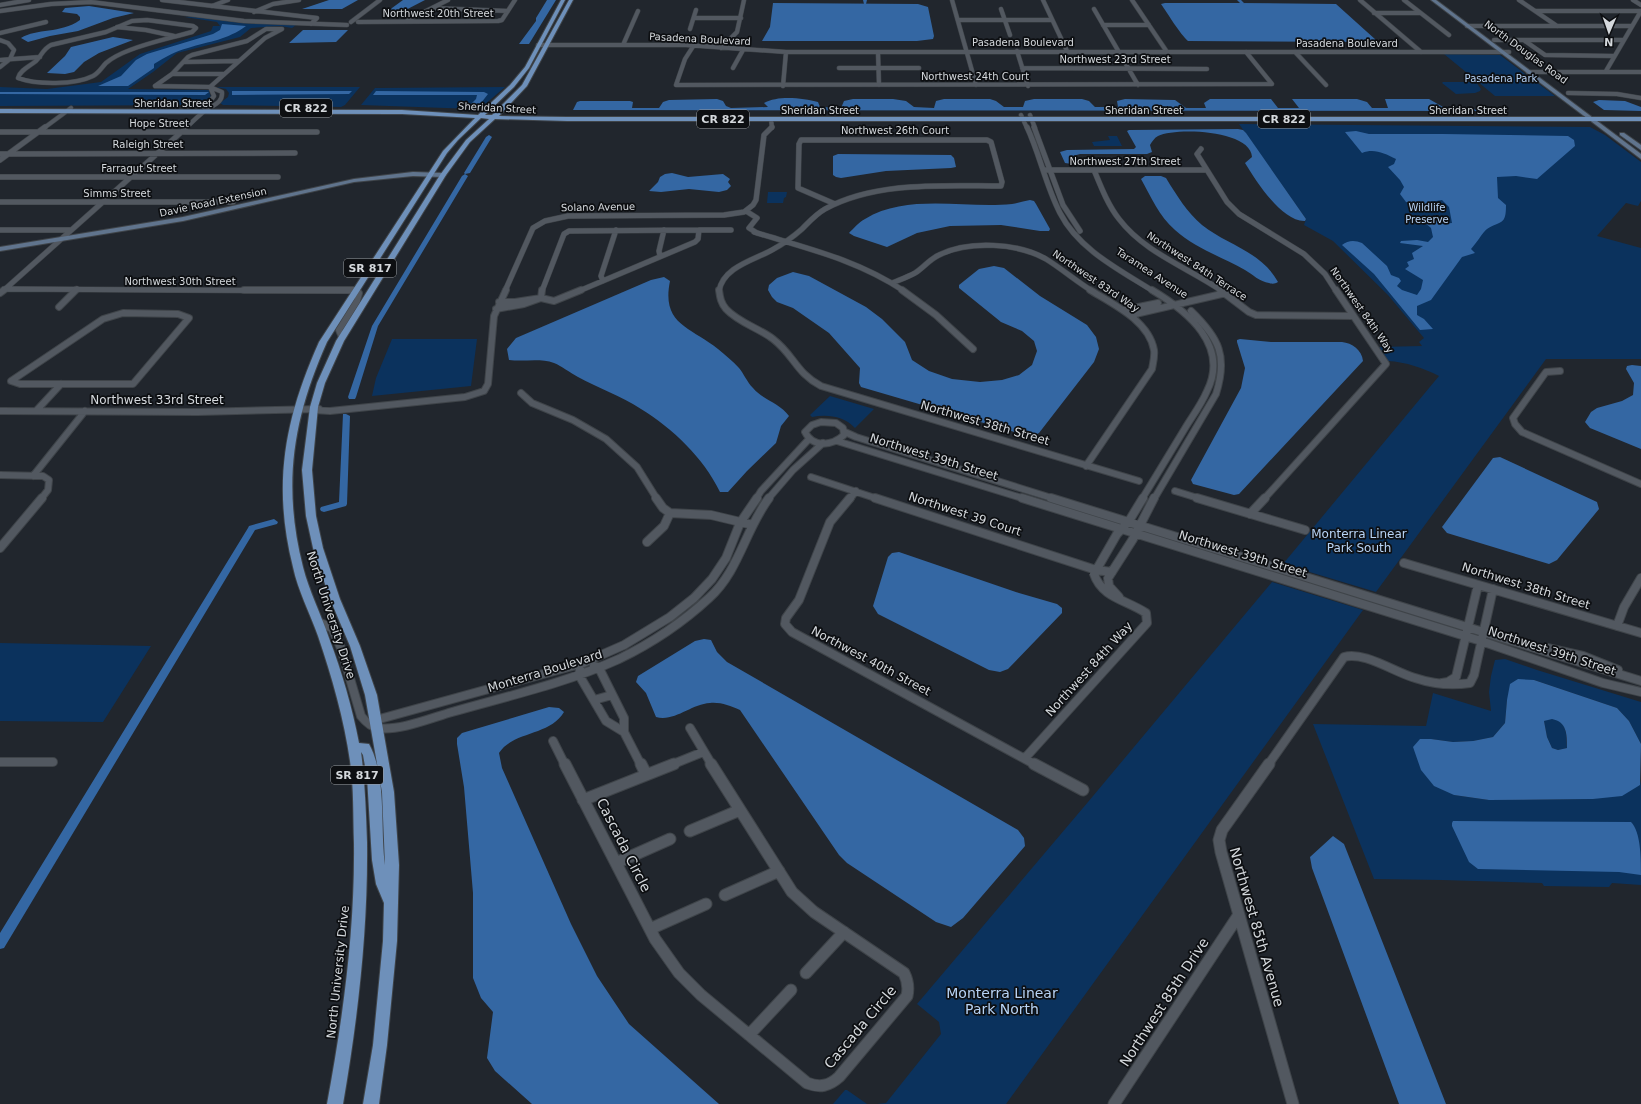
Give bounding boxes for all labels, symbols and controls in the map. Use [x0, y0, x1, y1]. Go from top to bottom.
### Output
street label: Northwest 20th Street [382, 8, 494, 19]
north arrow [1589, 12, 1629, 52]
street label: North Douglas Road [1482, 18, 1570, 86]
street label: Pasadena Boulevard [649, 31, 751, 47]
text: N [1604, 35, 1614, 48]
street label: Pasadena Boulevard [972, 37, 1074, 48]
street label: Pasadena Boulevard [1296, 38, 1398, 49]
street label: Northwest 23rd Street [1059, 54, 1171, 65]
street label: Northwest 24th Court [921, 71, 1029, 82]
park label: Pasadena Park [1465, 73, 1538, 84]
street label: Sheridan Street [134, 98, 212, 109]
road number: CR 822 [280, 99, 332, 117]
street label: Sheridan Street [458, 100, 536, 116]
street label: Sheridan Street [781, 105, 859, 116]
street label: Sheridan Street [1105, 105, 1183, 116]
street label: Sheridan Street [1429, 105, 1507, 116]
road number: CR 822 [697, 110, 749, 128]
road number: CR 822 [1258, 110, 1310, 128]
street label: Hope Street [129, 118, 189, 129]
street label: Northwest 26th Court [841, 125, 949, 136]
street label: Raleigh Street [113, 139, 183, 150]
street label: Northwest 27th Street [1069, 156, 1181, 167]
street label: Farragut Street [101, 163, 177, 174]
street label: Davie Road Extension [158, 185, 268, 219]
street label: Simms Street [83, 188, 151, 199]
street label: Solano Avenue [561, 201, 635, 213]
park label: Wildlife Preserve [1405, 202, 1449, 225]
street label: Northwest 84th Terrace [1145, 229, 1249, 303]
street label: Taramea Avenue [1113, 245, 1190, 300]
street label: Northwest 83rd Way [1051, 248, 1141, 314]
road number: SR 817 [344, 259, 396, 277]
street label: Northwest 84th Way [1328, 265, 1396, 355]
street label: Northwest 30th Street [124, 276, 236, 287]
street label: Northwest 33rd Street [90, 393, 224, 407]
street label: Northwest 38th Street [919, 398, 1051, 448]
street label: Northwest 39th Street [868, 431, 1000, 483]
street label: Northwest 39 Court [907, 489, 1023, 539]
park label: Monterra Linear Park South [1311, 527, 1407, 555]
street label: Northwest 39th Street [1177, 528, 1309, 580]
street label: North University Drive [304, 549, 358, 681]
street label: Northwest 38th Street [1460, 560, 1592, 612]
street label: Northwest 84th Way [1043, 619, 1135, 719]
street label: Northwest 40th Street [809, 624, 933, 699]
street label: Northwest 39th Street [1486, 624, 1618, 678]
street label: Monterra Boulevard [486, 647, 604, 695]
road number: SR 817 [331, 766, 383, 784]
street label: Cascada Circle [593, 795, 655, 895]
street label: Northwest 85th Avenue [1227, 845, 1287, 1009]
street label: North University Drive [324, 905, 352, 1039]
street label: Northwest 85th Drive [1116, 935, 1212, 1069]
street label: Cascada Circle [821, 982, 899, 1072]
park label: Monterra Linear Park North [946, 985, 1058, 1017]

